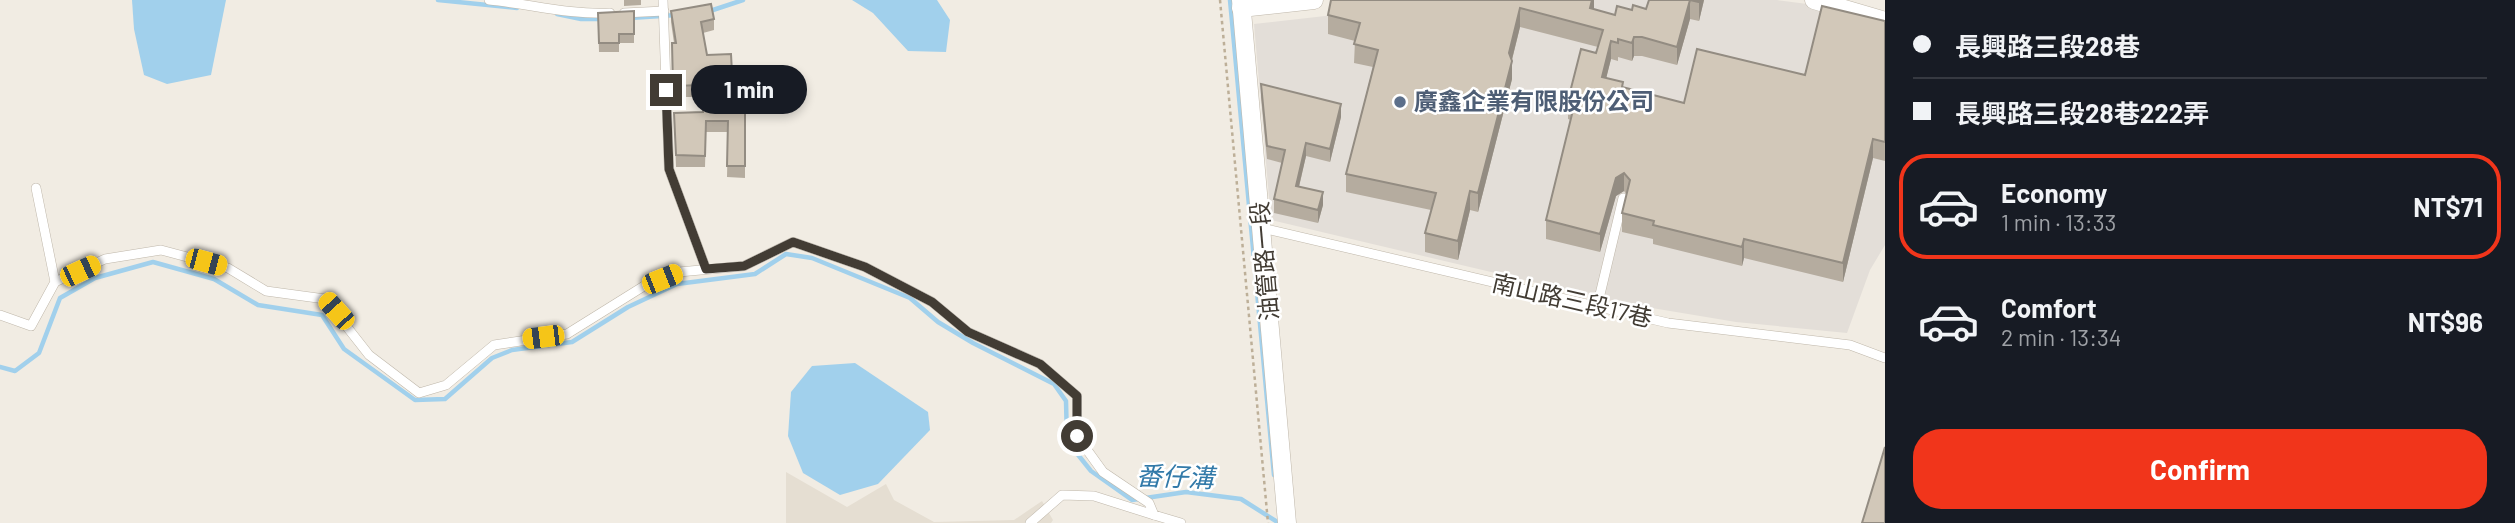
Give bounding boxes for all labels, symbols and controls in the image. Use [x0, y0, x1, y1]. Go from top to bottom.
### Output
text: 長興路三段28巷 [1955, 30, 2140, 61]
callout: 1 min [690, 66, 806, 114]
route end [650, 74, 682, 106]
text: 1 min [724, 75, 774, 103]
place label: 廣鑫企業有限股份公司 [1414, 86, 1654, 115]
marker: 廣鑫企業有限股份公司 [1392, 94, 1408, 110]
text: 長興路三段28巷222弄 [1955, 97, 2209, 128]
icon: car [1917, 175, 1980, 238]
text: Economy [2001, 177, 2107, 208]
text: NT$71 [2413, 191, 2483, 222]
street label: 油管路一段 [1244, 200, 1283, 322]
text: 1 min · 13:33 [2001, 208, 2116, 236]
car [183, 246, 230, 278]
car [57, 253, 104, 289]
car [639, 261, 686, 297]
street label: 南山路三段17巷 [1489, 267, 1655, 332]
car [315, 288, 358, 334]
icon: car [1917, 290, 1980, 353]
text: Comfort [2001, 292, 2097, 323]
text: NT$96 [2408, 306, 2483, 337]
text: 2 min · 13:34 [2001, 323, 2121, 351]
car [521, 324, 566, 350]
route start [1061, 420, 1093, 452]
button: Confirm [1913, 429, 2487, 509]
water label: 番仔溝 [1136, 459, 1219, 492]

